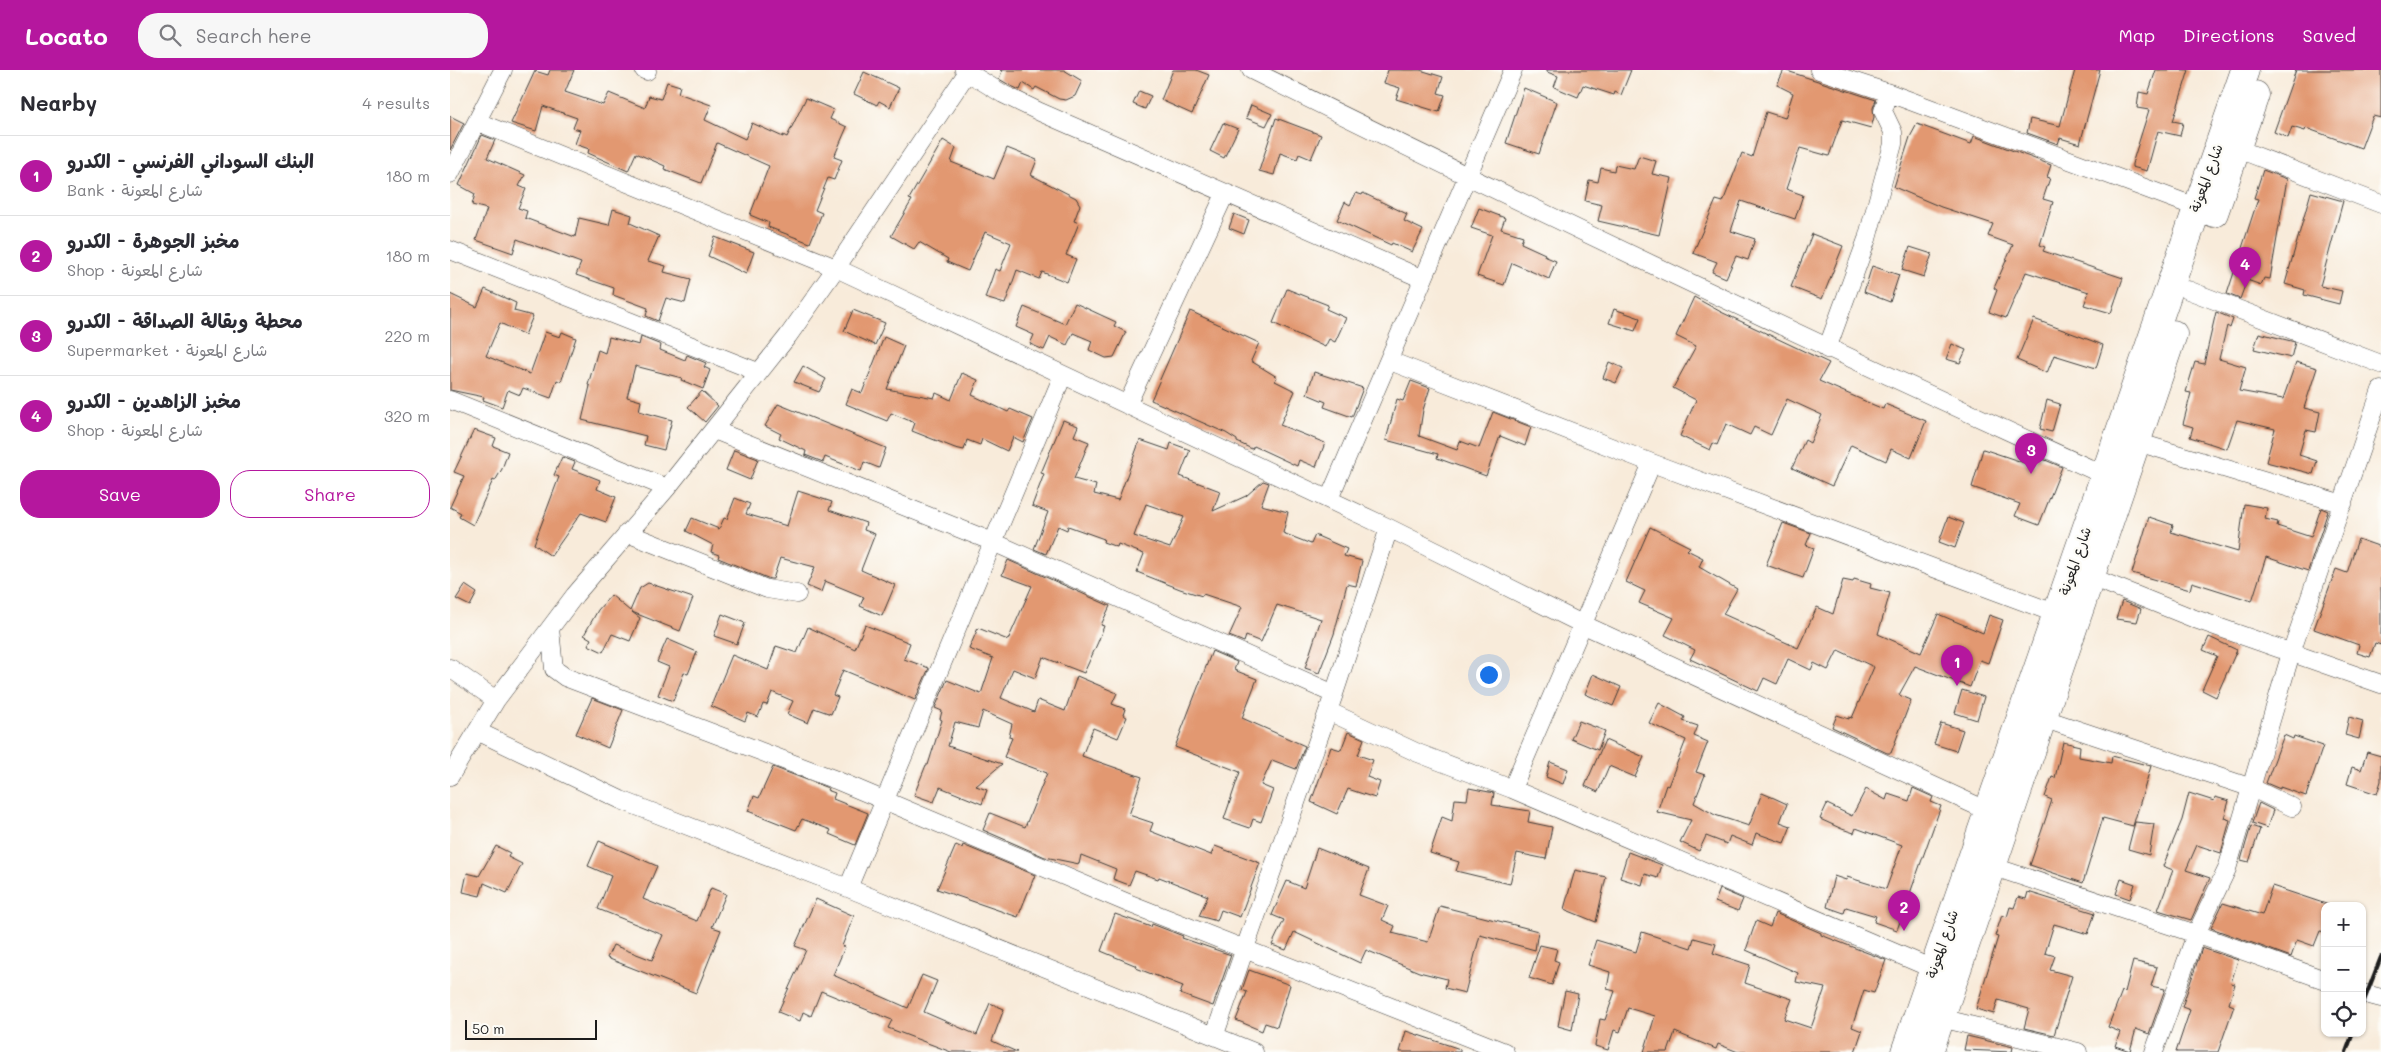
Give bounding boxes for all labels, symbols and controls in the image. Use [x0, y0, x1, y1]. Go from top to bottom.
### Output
search box [138, 13, 488, 58]
text: Locato [25, 20, 108, 51]
icon: search [156, 21, 184, 49]
text: Search here [196, 23, 311, 48]
text: Map [2118, 23, 2155, 47]
text: Directions [2183, 23, 2275, 47]
text: Saved [2303, 23, 2356, 47]
text: Nearby [20, 89, 97, 116]
text: 4 results [362, 92, 430, 113]
street label: شارع المعونة [2184, 141, 2228, 215]
text: البنك السوداني الفرنسي - الكدرو [67, 148, 314, 173]
text: 1 [32, 165, 40, 186]
text: 180 m [385, 165, 430, 186]
text: Bank · شارع المعونة [67, 179, 203, 200]
text: مخبز الجوهرة - الكدرو [67, 228, 240, 253]
text: 2 [32, 245, 40, 266]
text: 180 m [385, 245, 430, 266]
pin: 4 [2229, 247, 2261, 288]
text: Shop · شارع المعونة [67, 259, 203, 280]
text: محطة وبقالة الصداقة - الكدرو [67, 308, 303, 333]
text: 3 [31, 325, 41, 346]
text: 220 m [384, 325, 430, 346]
text: Supermarket · شارع المعونة [67, 339, 267, 360]
text: مخبز الزاهدين - الكدرو [67, 388, 241, 413]
text: 4 [31, 405, 41, 426]
text: 320 m [384, 405, 430, 426]
text: Shop · شارع المعونة [67, 419, 203, 440]
pin: 3 [2015, 433, 2047, 474]
button: Save [20, 470, 220, 518]
button: Share [230, 470, 430, 518]
street label: شارع المعونة [2054, 524, 2096, 598]
pin: 1 [1941, 645, 1973, 686]
your location [1476, 662, 1502, 688]
pin: 2 [1888, 890, 1920, 931]
map controls [2321, 902, 2366, 1037]
button: + [2321, 902, 2366, 947]
street label: شارع المعونة [1921, 907, 1963, 981]
button: − [2321, 947, 2366, 992]
button: locate [2321, 992, 2366, 1037]
scale bar [465, 1017, 598, 1040]
text: 50 m [472, 1019, 504, 1038]

